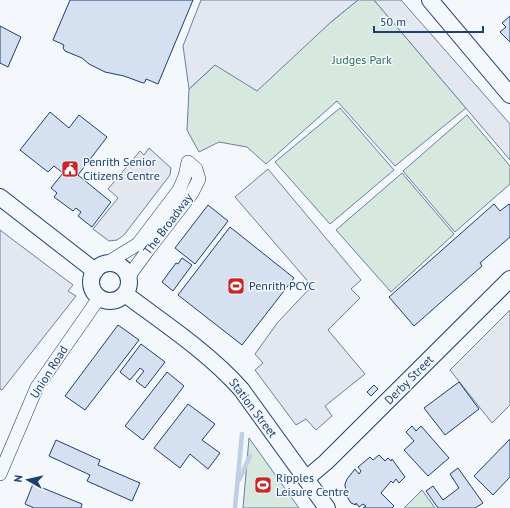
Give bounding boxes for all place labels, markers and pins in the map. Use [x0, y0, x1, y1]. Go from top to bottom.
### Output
place label: Penrith Senior Citizens Centre [83, 154, 160, 183]
public building icon: Penrith Senior Citizens Centre [60, 159, 80, 179]
sports icon: Penrith PCYC [226, 276, 246, 296]
place label: Penrith PCYC [249, 278, 315, 293]
place label: Ripples Leisure Centre [276, 470, 349, 499]
sports icon: Ripples Leisure Centre [253, 475, 273, 495]

